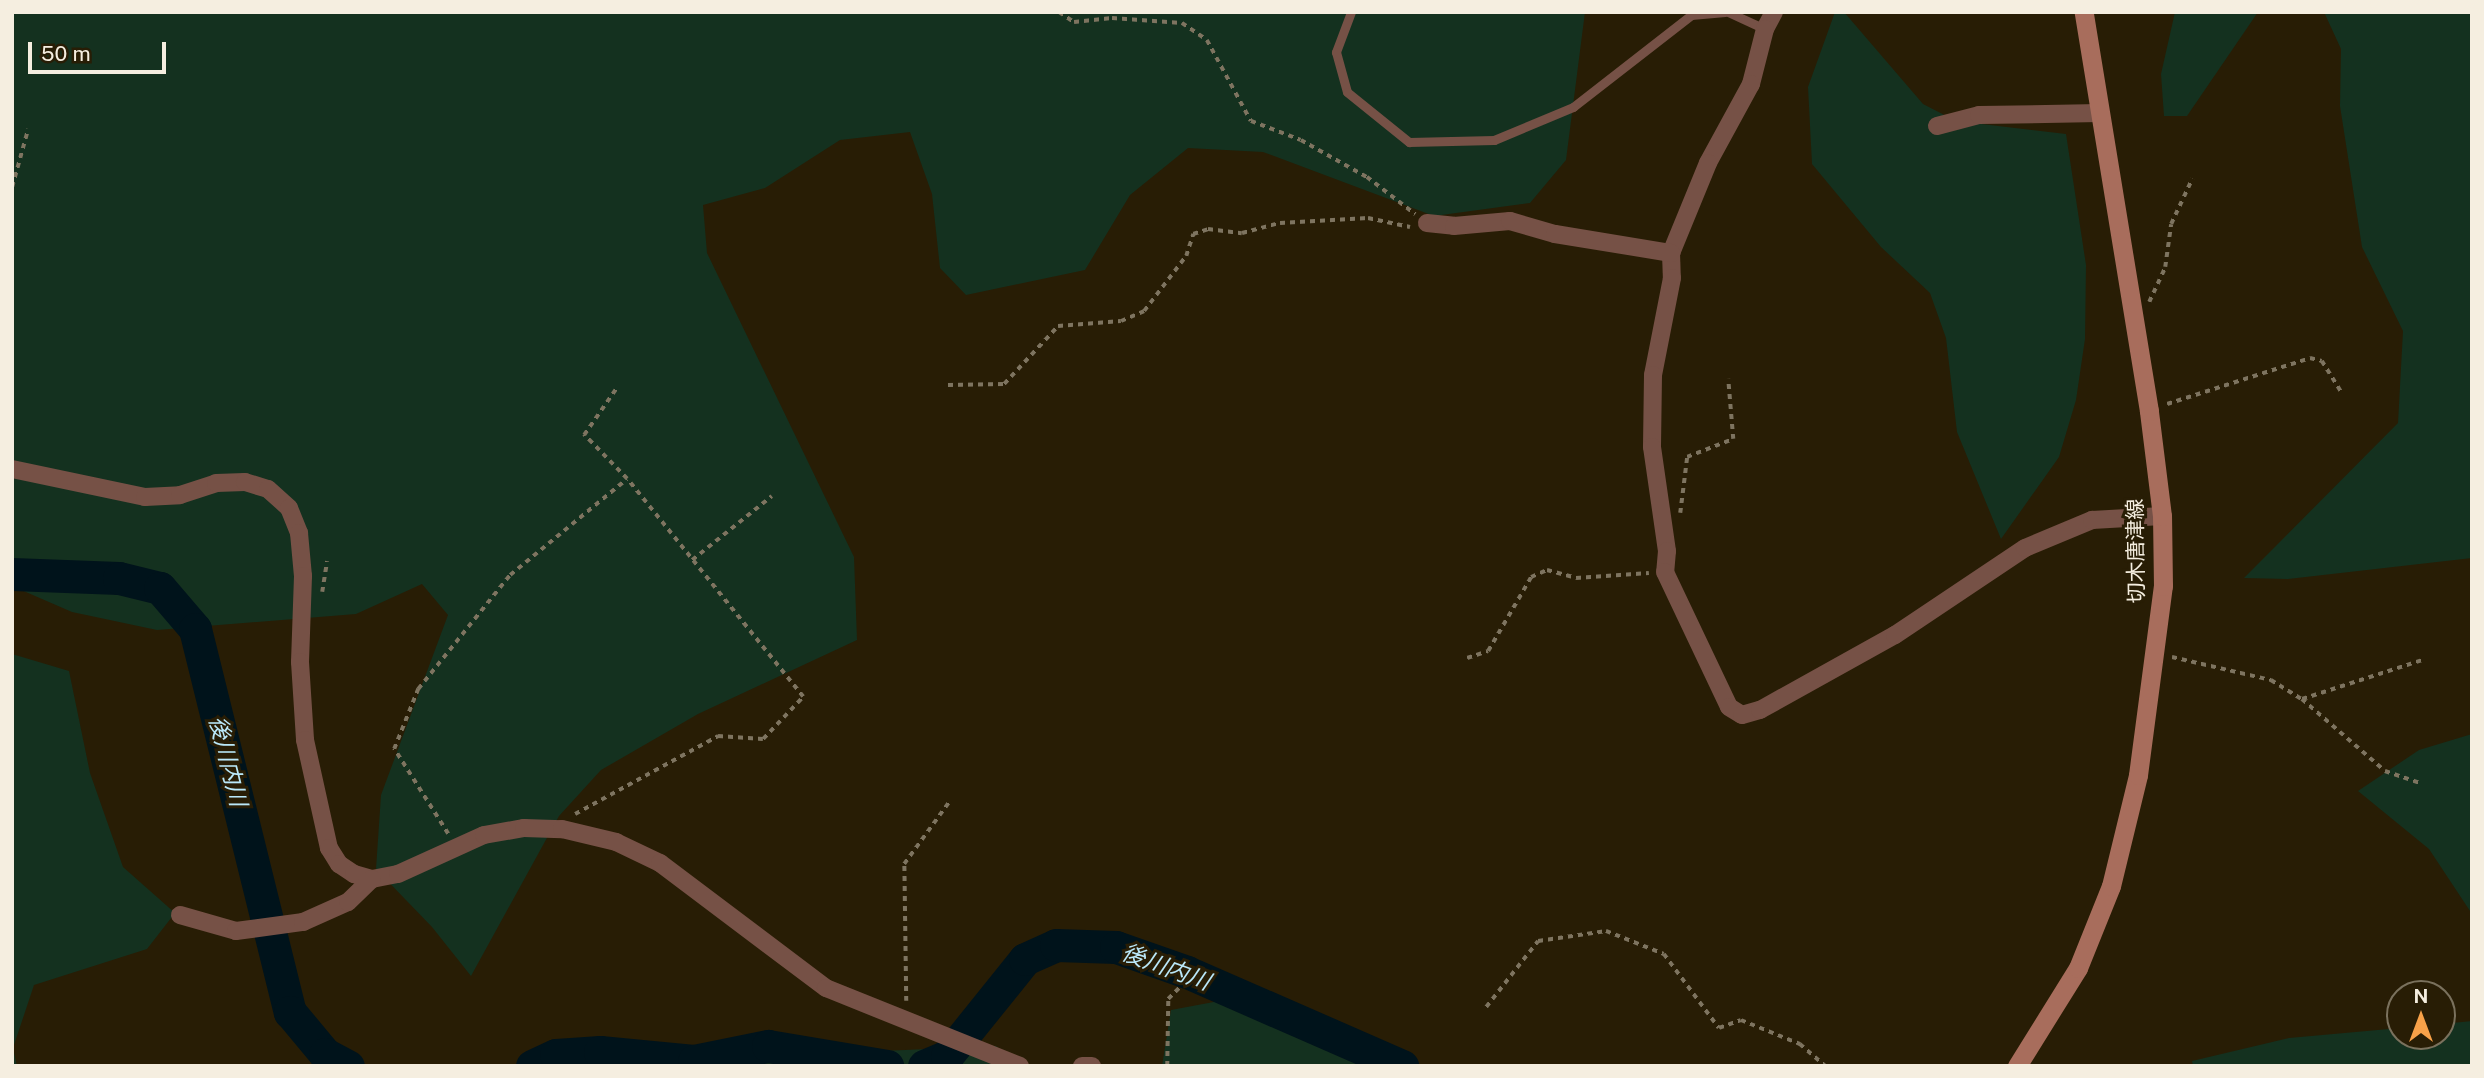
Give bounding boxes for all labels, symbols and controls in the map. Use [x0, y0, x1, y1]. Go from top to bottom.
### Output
scale bar [32, 28, 170, 72]
text: 50 m [41, 41, 91, 66]
street label: 切木唐津線 [2122, 498, 2150, 604]
water label: 後川内川 [203, 713, 253, 809]
water label: 後川内川 [1118, 938, 1214, 996]
north arrow [2386, 980, 2456, 1050]
text: N [2414, 985, 2428, 1007]

